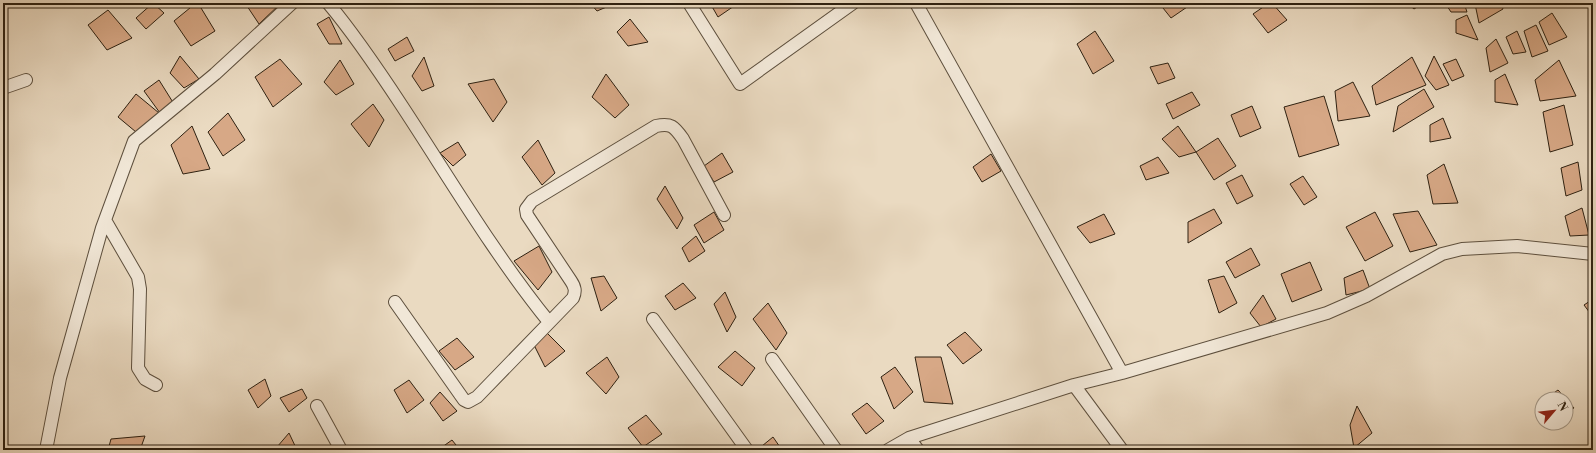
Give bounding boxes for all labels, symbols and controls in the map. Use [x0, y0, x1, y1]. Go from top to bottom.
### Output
north arrow [1534, 391, 1574, 431]
text: N [1554, 400, 1570, 414]

